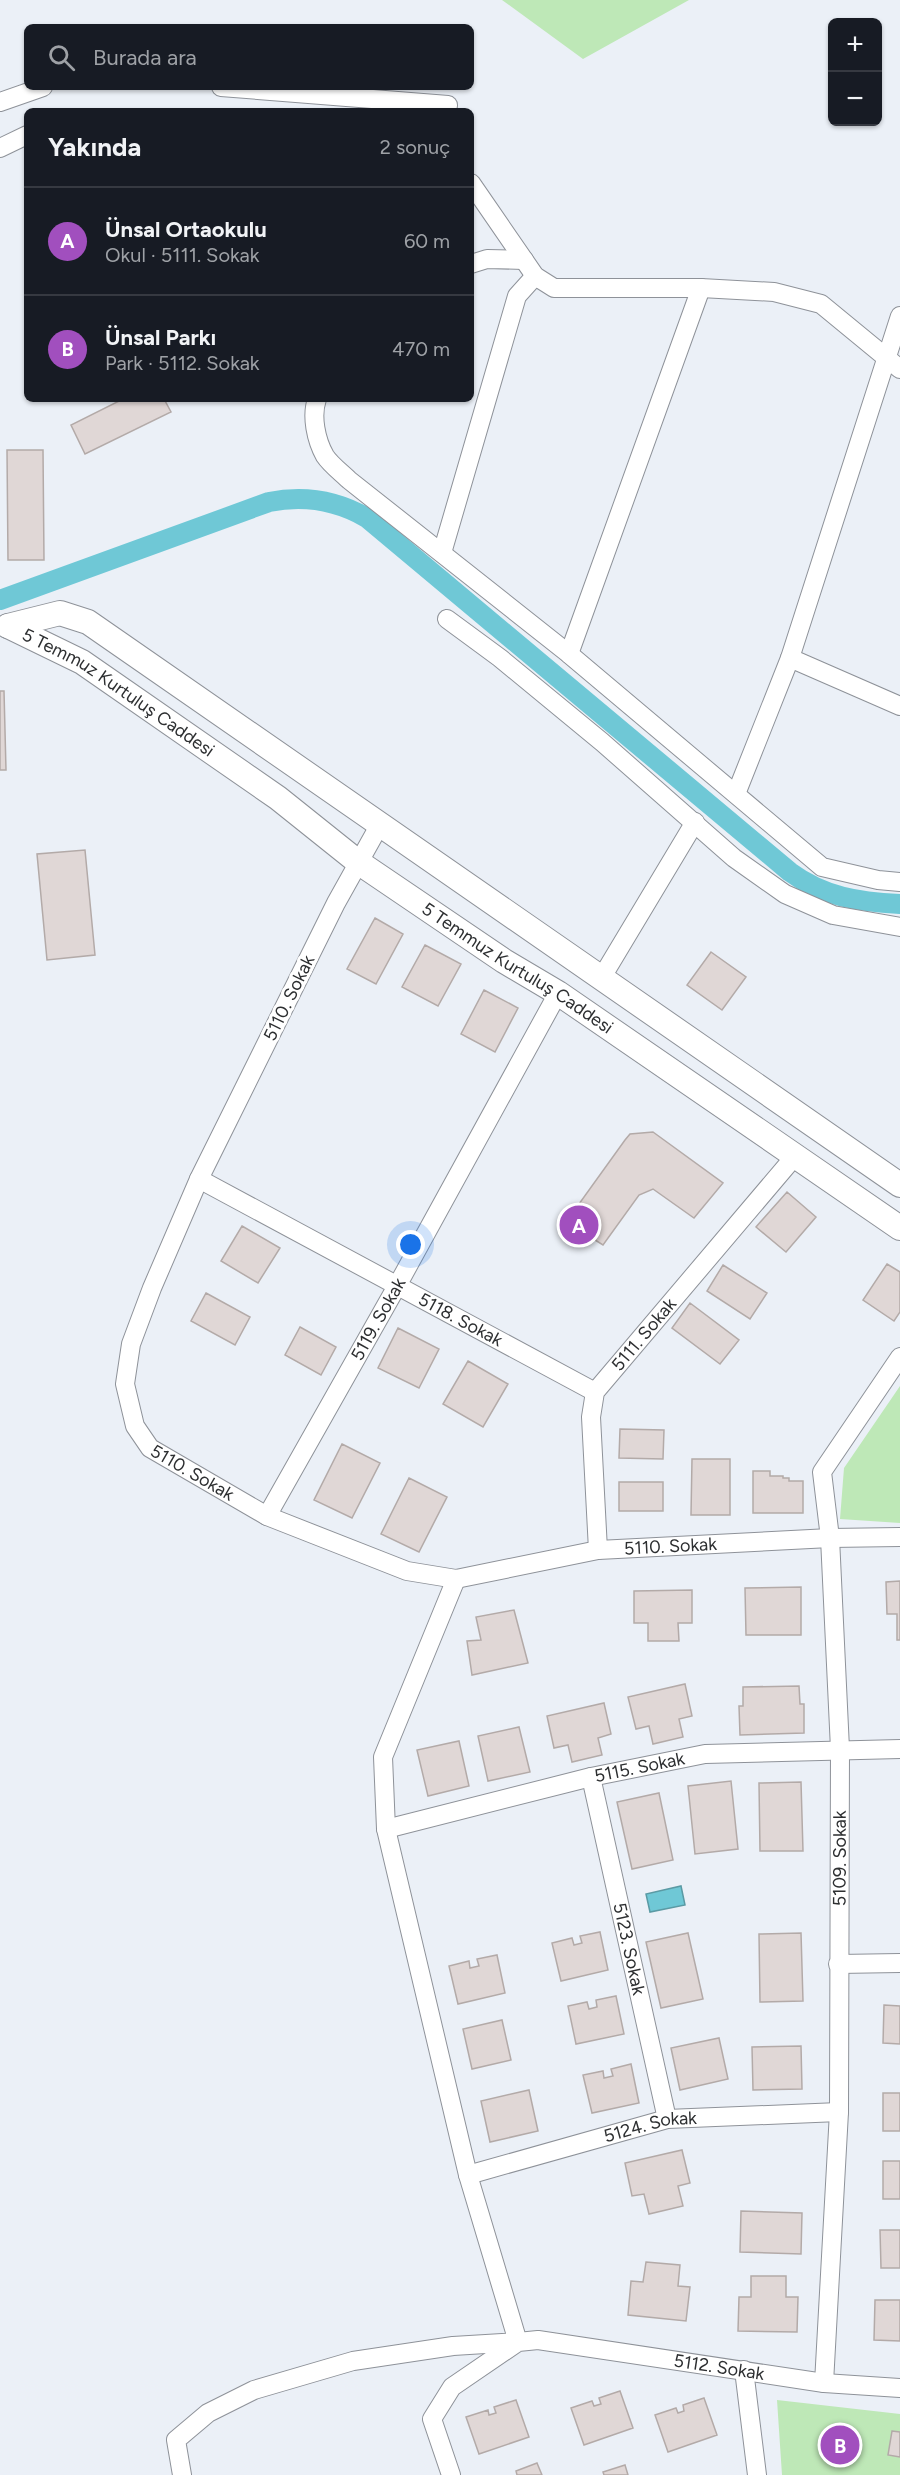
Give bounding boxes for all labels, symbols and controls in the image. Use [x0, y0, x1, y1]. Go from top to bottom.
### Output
map controls [828, 18, 882, 126]
button: + [828, 18, 882, 72]
search box [24, 24, 474, 90]
icon: search [45, 41, 78, 74]
text: Burada ara [93, 44, 197, 71]
button: − [828, 72, 882, 126]
text: Yakında [48, 131, 141, 163]
text: 2 sonuç [380, 135, 450, 159]
text: Ünsal Ortaokulu [105, 216, 267, 243]
text: A [60, 229, 75, 253]
text: 60 m [404, 229, 450, 253]
text: Okul · 5111. Sokak [105, 243, 259, 267]
text: Ünsal Parkı [105, 324, 216, 351]
text: B [61, 337, 74, 361]
text: 470 m [392, 337, 450, 361]
text: Park · 5112. Sokak [105, 351, 260, 375]
street label: 5 Temmuz Kurtuluş Caddesi [18, 624, 219, 762]
street label: 5 Temmuz Kurtuluş Caddesi [418, 898, 617, 1039]
street label: 5110. Sokak [259, 951, 319, 1045]
pin: A [560, 1202, 598, 1248]
your location [396, 1230, 425, 1259]
street label: 5119. Sokak [346, 1274, 410, 1365]
street label: 5118. Sokak [415, 1288, 507, 1351]
street label: 5111. Sokak [607, 1293, 681, 1375]
street label: 5110. Sokak [147, 1440, 238, 1506]
street label: 5110. Sokak [624, 1533, 718, 1560]
street label: 5115. Sokak [592, 1747, 687, 1787]
street label: 5109. Sokak [829, 1810, 851, 1906]
street label: 5123. Sokak [608, 1901, 650, 1997]
street label: 5124. Sokak [601, 2107, 698, 2147]
street label: 5112. Sokak [672, 2350, 766, 2385]
pin: B [820, 2422, 860, 2468]

